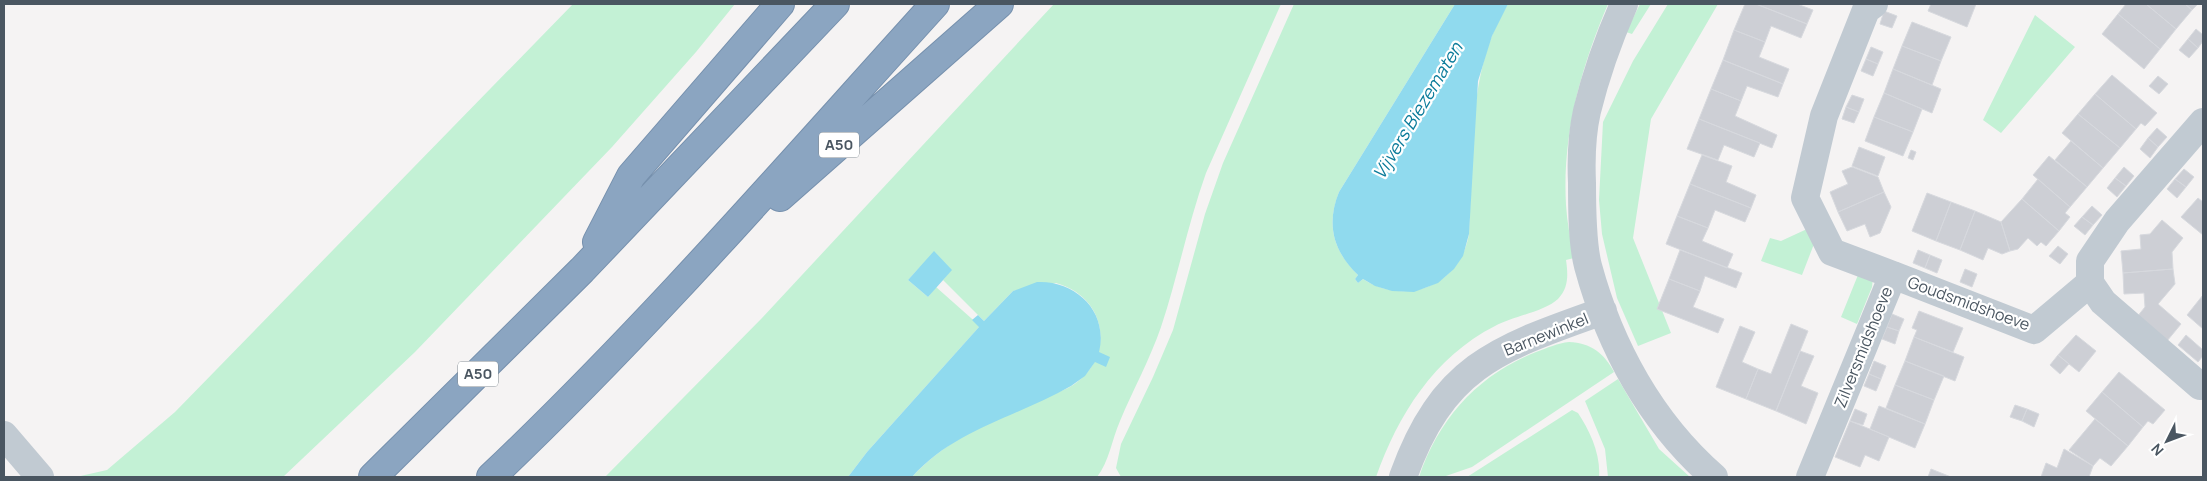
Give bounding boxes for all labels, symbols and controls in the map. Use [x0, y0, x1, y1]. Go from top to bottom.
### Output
water label: Vijvers Biezematen [1367, 37, 1468, 183]
road number: A50 [819, 132, 859, 158]
street label: Goudsmidshoeve [1905, 271, 2033, 335]
street label: Zilversmidshoeve [1829, 283, 1897, 411]
street label: Barnewinkel [1500, 307, 1592, 361]
road number: A50 [458, 362, 498, 386]
north arrow [2142, 416, 2192, 466]
text: N [2147, 440, 2167, 460]

